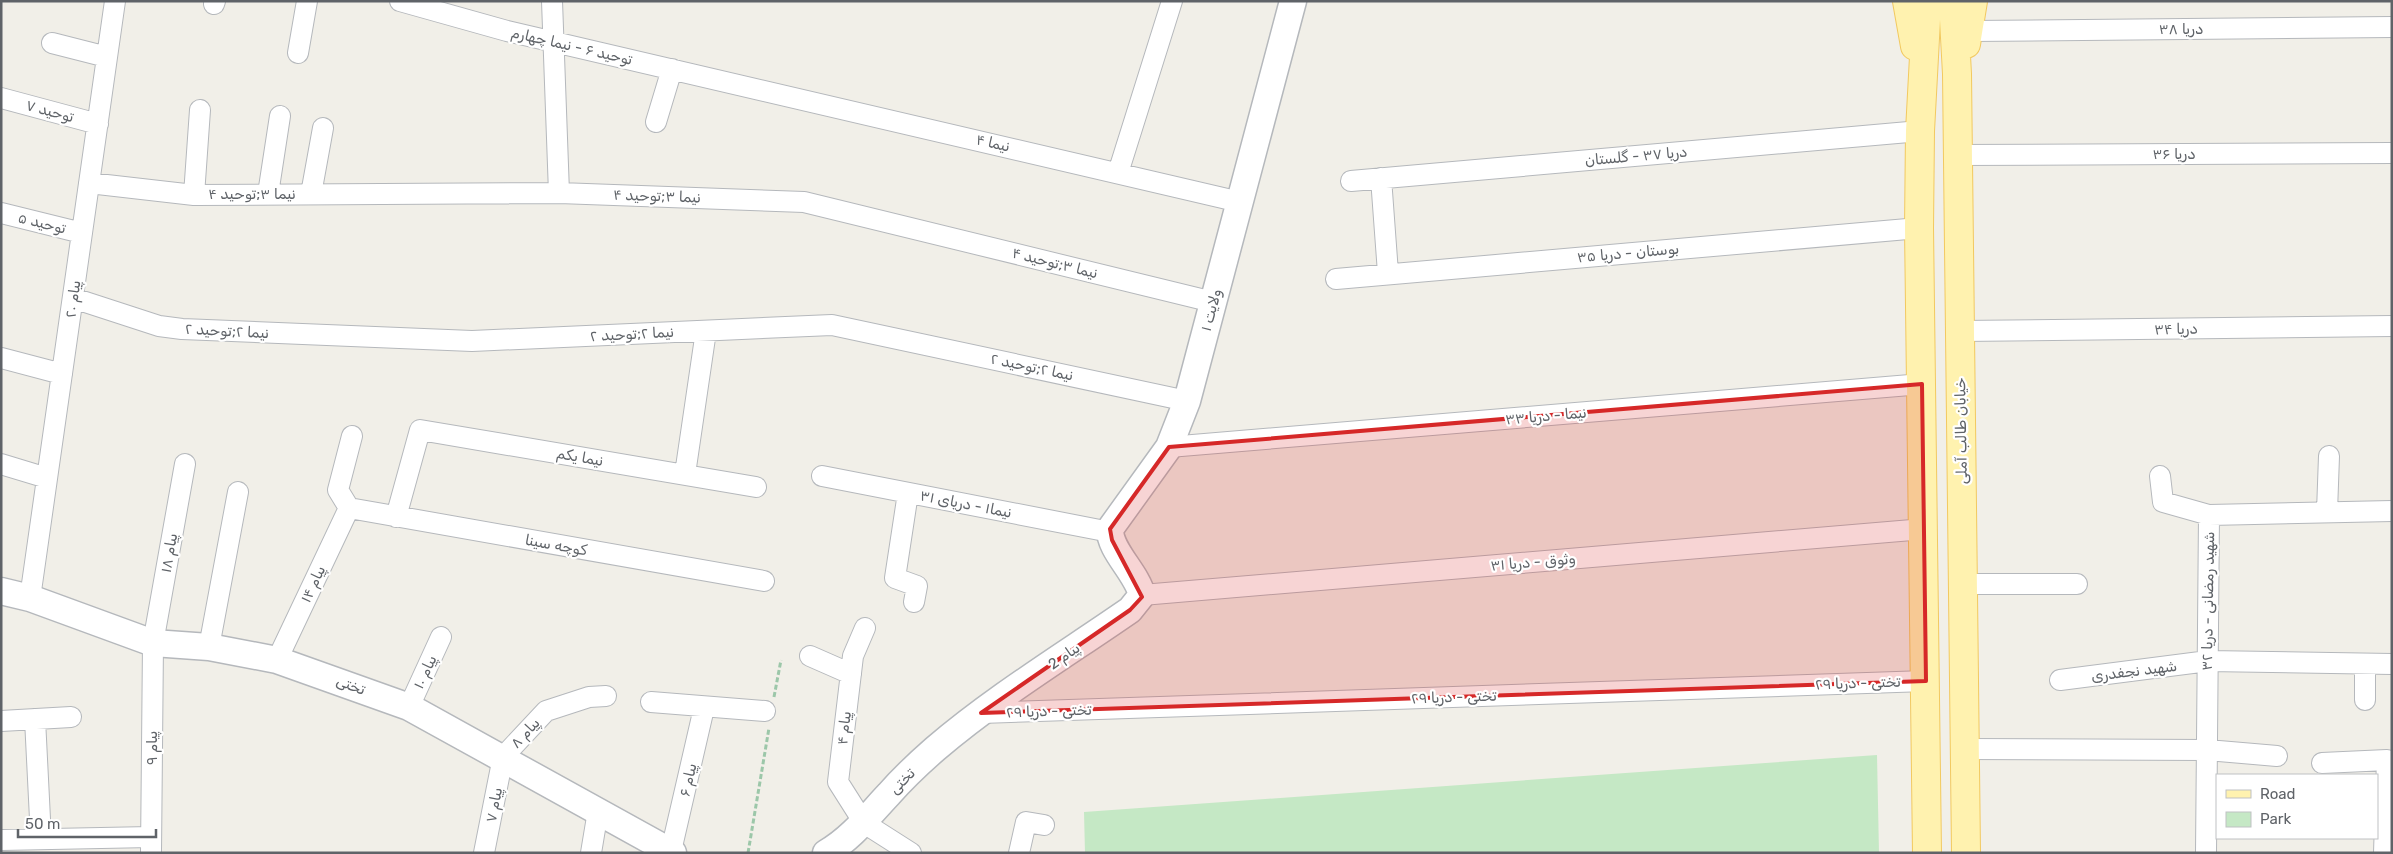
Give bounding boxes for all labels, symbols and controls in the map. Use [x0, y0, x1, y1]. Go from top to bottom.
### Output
street label: دریا ۳۸ [2159, 20, 2203, 38]
street label: توحید ۶ - نیما چهارم [509, 23, 634, 70]
street label: توحید ۷ [24, 96, 76, 126]
street label: نیما ۴ [974, 130, 1012, 156]
street label: دریا ۳۷ - گلستان [1584, 143, 1688, 169]
street label: دریا ۳۶ [2152, 145, 2196, 163]
street label: نیما ۳;توحید ۴ [208, 185, 296, 203]
street label: نیما ۳;توحید ۴ [613, 185, 701, 207]
street label: توحید ۵ [16, 208, 68, 238]
street label: بوستان - دریا ۳۵ [1576, 240, 1680, 266]
street label: نیما ۳;توحید ۴ [1010, 244, 1100, 282]
street label: پیام ۲۰ [61, 279, 86, 319]
street label: ولایت ۱ [1197, 287, 1226, 333]
street label: نیما ۲;توحید ۲ [184, 320, 270, 342]
street label: دریا ۳۴ [2154, 320, 2198, 338]
street label: نیما ۲;توحید ۲ [589, 323, 675, 345]
street label: نیما ۲;توحید ۲ [989, 349, 1075, 385]
street label: خیابان طالب آملی [1951, 377, 1971, 485]
street label: نیما - دریا ۳۳ [1505, 403, 1587, 429]
street label: نیما یکم [555, 444, 605, 471]
street label: نیما۱ - دریای ۳۱ [919, 486, 1013, 522]
street label: کوچه سینا [523, 531, 589, 559]
street label: شهید رمضانی - دریا ۳۲ [2198, 531, 2218, 671]
street label: پیام ۱۸ [157, 532, 182, 574]
street label: وثوق - دریا ۳۱ [1490, 549, 1576, 576]
street label: پیام ۱۴ [297, 563, 330, 606]
street label: پیام 2 [1045, 639, 1084, 674]
street label: پیام ۱۰ [409, 652, 441, 692]
street label: شهید نجفدری [2090, 657, 2178, 685]
street label: تختی [334, 671, 368, 699]
street label: تختی - دریا ۲۹ [1815, 673, 1901, 693]
street label: تختی - دریا ۲۹ [1411, 687, 1497, 707]
street label: تختی - دریا ۲۹ [1006, 701, 1092, 721]
street label: پیام ۴ [833, 710, 856, 746]
street label: پیام ۸ [506, 714, 544, 753]
street label: پیام ۹ [143, 731, 162, 765]
street label: پیام ۶ [675, 762, 702, 799]
street label: تختی [885, 764, 919, 798]
legend [2216, 774, 2378, 839]
text: Road [2260, 785, 2296, 803]
street label: پیام ۷ [482, 786, 507, 824]
scale bar [18, 806, 155, 838]
text: Park [2260, 810, 2291, 828]
text: 50 m [25, 815, 60, 833]

